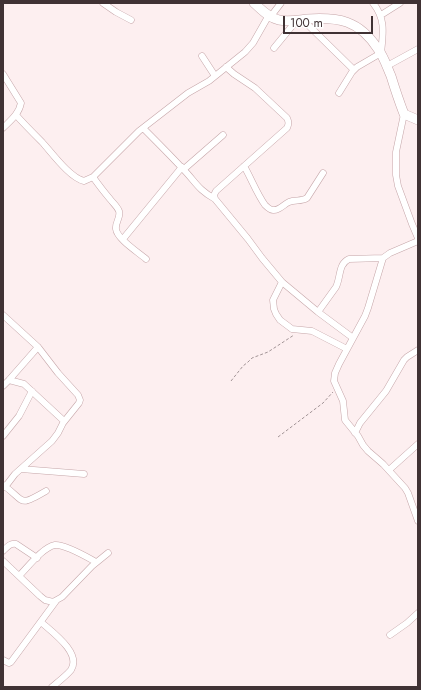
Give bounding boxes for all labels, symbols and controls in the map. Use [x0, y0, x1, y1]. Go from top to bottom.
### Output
scale bar [285, 8, 375, 34]
text: 100 m [290, 14, 323, 32]

